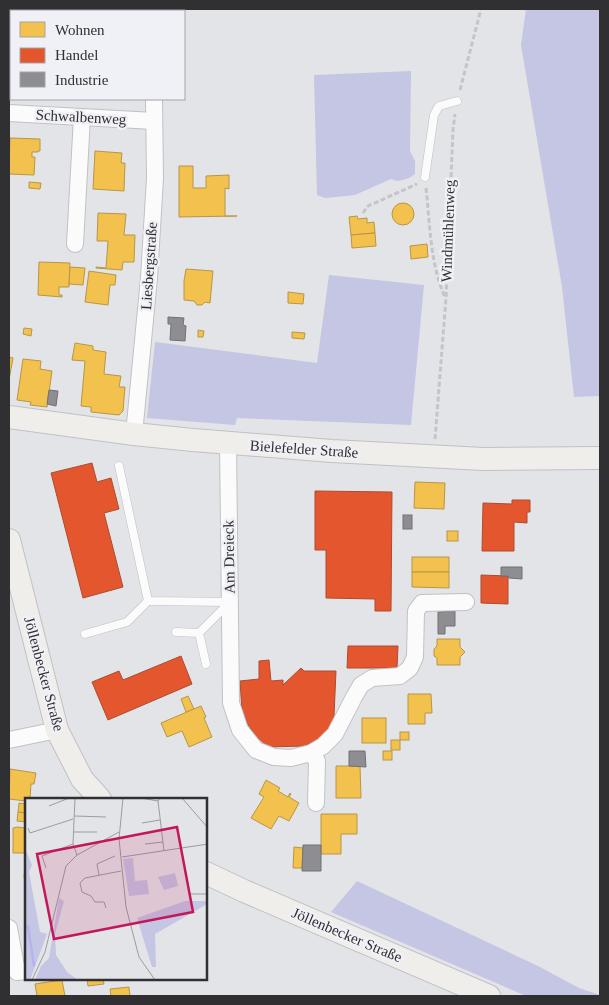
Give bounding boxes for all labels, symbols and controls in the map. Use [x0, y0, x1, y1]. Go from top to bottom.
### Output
legend [10, 10, 185, 100]
text: Wohnen [55, 22, 105, 38]
text: Handel [55, 47, 98, 63]
text: Industrie [55, 72, 109, 88]
street label: Schwalbenweg [35, 107, 127, 127]
street label: Windmühlenweg [438, 179, 458, 283]
street label: Liesbergstraße [138, 221, 160, 310]
street label: Bielefelder Straße [249, 437, 359, 461]
street label: Am Dreieck [220, 520, 238, 594]
street label: Jöllenbecker Straße [21, 615, 67, 733]
inset map [25, 798, 208, 980]
street label: Jöllenbecker Straße [290, 905, 405, 966]

